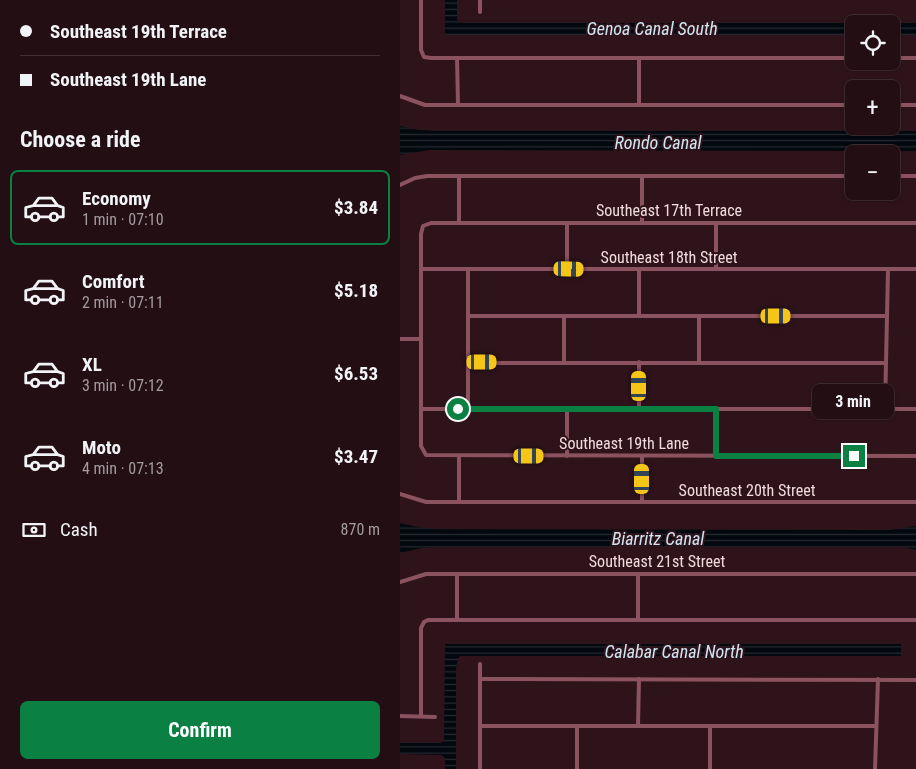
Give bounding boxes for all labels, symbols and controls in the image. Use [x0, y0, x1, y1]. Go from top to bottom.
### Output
map controls [845, 15, 900, 200]
button: locate [845, 15, 900, 70]
water label: Genoa Canal South [586, 18, 718, 39]
text: Southeast 19th Terrace [50, 20, 227, 43]
text: Southeast 19th Lane [50, 68, 206, 91]
button: + [845, 80, 900, 135]
text: Choose a ride [20, 127, 141, 152]
water label: Rondo Canal [614, 132, 703, 153]
button: − [845, 145, 900, 200]
icon: car [22, 185, 67, 230]
text: Economy [82, 187, 151, 210]
text: $3.84 [334, 196, 378, 219]
street label: Southeast 17th Terrace [596, 201, 742, 220]
text: 1 min · 07:10 [82, 210, 164, 229]
street label: Southeast 18th Street [601, 248, 738, 267]
car [553, 261, 584, 277]
icon: car [22, 268, 67, 313]
text: Comfort [82, 270, 145, 293]
text: $5.18 [334, 279, 378, 302]
text: 2 min · 07:11 [82, 293, 164, 312]
car [761, 309, 791, 324]
icon: car [22, 351, 67, 396]
text: XL [82, 353, 102, 376]
car [467, 355, 497, 370]
text: $6.53 [334, 362, 378, 385]
car [631, 371, 646, 401]
text: 3 min · 07:12 [82, 376, 164, 395]
callout: 3 min [813, 384, 895, 418]
text: 3 min [835, 392, 871, 411]
route start [447, 398, 469, 420]
icon: car [22, 434, 67, 479]
street label: Southeast 19th Lane [559, 434, 689, 453]
text: Moto [82, 436, 121, 459]
text: $3.47 [334, 445, 378, 468]
route end [843, 445, 865, 467]
car [514, 449, 544, 464]
text: 4 min · 07:13 [82, 459, 164, 478]
car [634, 464, 649, 494]
street label: Southeast 20th Street [679, 481, 816, 500]
icon: cash [20, 516, 48, 544]
text: Cash [60, 518, 98, 541]
text: 870 m [341, 520, 380, 539]
water label: Biarritz Canal [612, 528, 705, 549]
street label: Southeast 21st Street [589, 552, 725, 571]
water label: Calabar Canal North [604, 641, 744, 662]
button: Confirm [20, 701, 380, 759]

